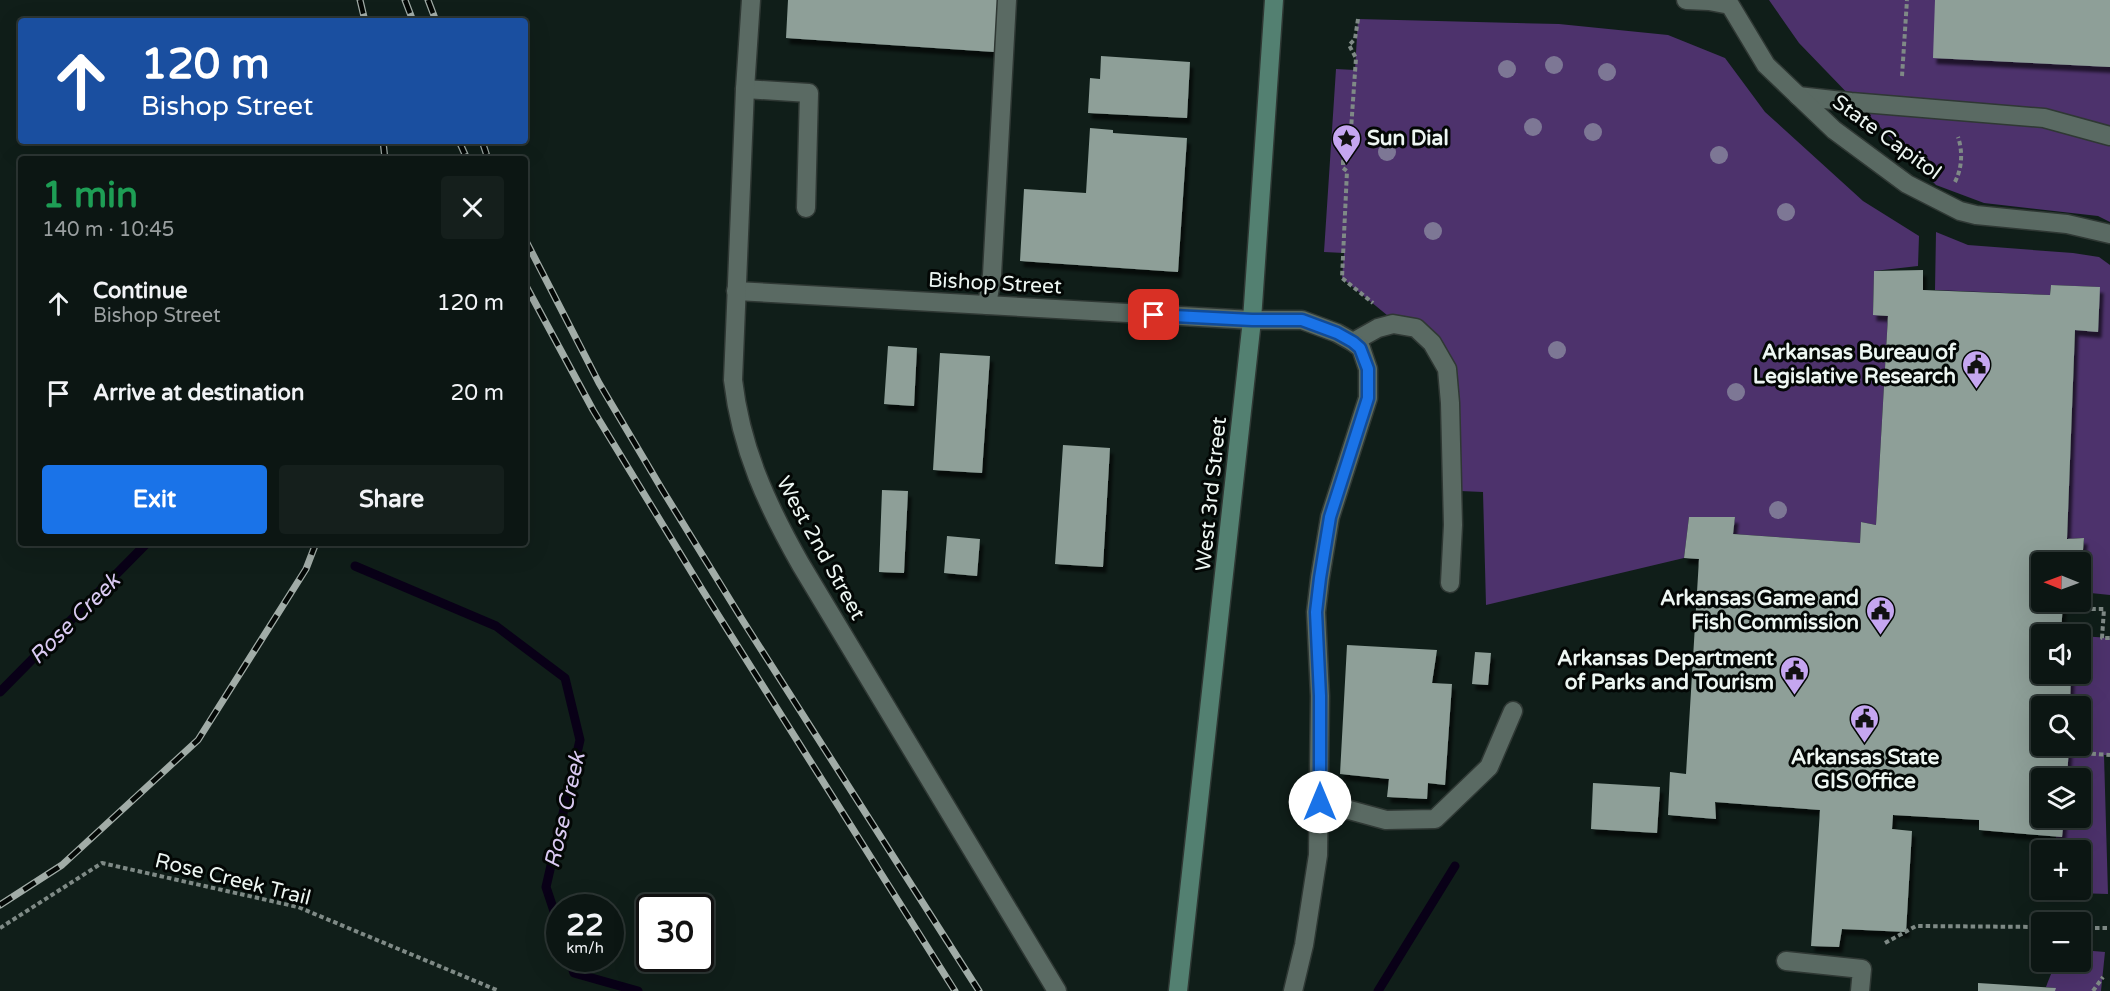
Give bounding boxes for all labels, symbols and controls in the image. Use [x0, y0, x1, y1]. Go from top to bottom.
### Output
text: 120 m [141, 39, 270, 90]
icon: ahead [42, 42, 120, 120]
text: Bishop Street [141, 90, 313, 123]
street label: State Capitol [1828, 90, 1946, 185]
place icon: Sun Dial [1330, 122, 1362, 164]
place label: Sun Dial [1367, 126, 1449, 151]
text: 1 min [42, 174, 138, 217]
button: close [441, 176, 504, 239]
text: 140 m · 10:45 [42, 218, 174, 242]
street label: Bishop Street [927, 268, 1063, 299]
text: Continue [93, 278, 188, 304]
icon: ahead [42, 287, 75, 320]
pin [1128, 289, 1179, 340]
text: 120 m [437, 290, 504, 316]
icon: arrive [1137, 298, 1170, 331]
text: Bishop Street [93, 304, 221, 328]
place label: Arkansas Bureau of Legislative Research [1753, 340, 1957, 389]
public building icon: Arkansas Bureau of Legislative Research [1961, 348, 1993, 390]
icon: arrive [42, 377, 75, 410]
text: Arrive at destination [93, 380, 304, 406]
text: 20 m [450, 380, 504, 406]
street label: West 3rd Street [1191, 416, 1232, 573]
button: Exit [42, 465, 267, 534]
button: Share [279, 465, 504, 534]
street label: West 2nd Street [771, 472, 870, 624]
north arrow [2031, 552, 2091, 612]
map controls [2031, 552, 2091, 972]
water label: Rose Creek [24, 566, 127, 670]
place label: Arkansas Game and Fish Commission [1660, 586, 1859, 635]
public building icon: Arkansas Game and Fish Commission [1864, 594, 1896, 636]
button: sound [2031, 624, 2091, 684]
place label: Arkansas Department of Parks and Tourism [1557, 646, 1774, 695]
public building icon: Arkansas Department of Parks and Tourism [1779, 654, 1811, 696]
button: search [2031, 696, 2091, 756]
public building icon: Arkansas State GIS Office [1849, 702, 1881, 744]
place label: Arkansas State GIS Office [1791, 745, 1939, 794]
water label: Rose Creek [539, 748, 591, 871]
button: layers [2031, 768, 2091, 828]
position arrow [1288, 770, 1352, 834]
button: + [2031, 840, 2091, 900]
street label: Rose Creek Trail [152, 848, 313, 911]
speed limit sign: 30 [636, 894, 714, 972]
text: 22 [566, 907, 604, 944]
button: − [2031, 912, 2091, 972]
text: km/h [566, 939, 604, 957]

